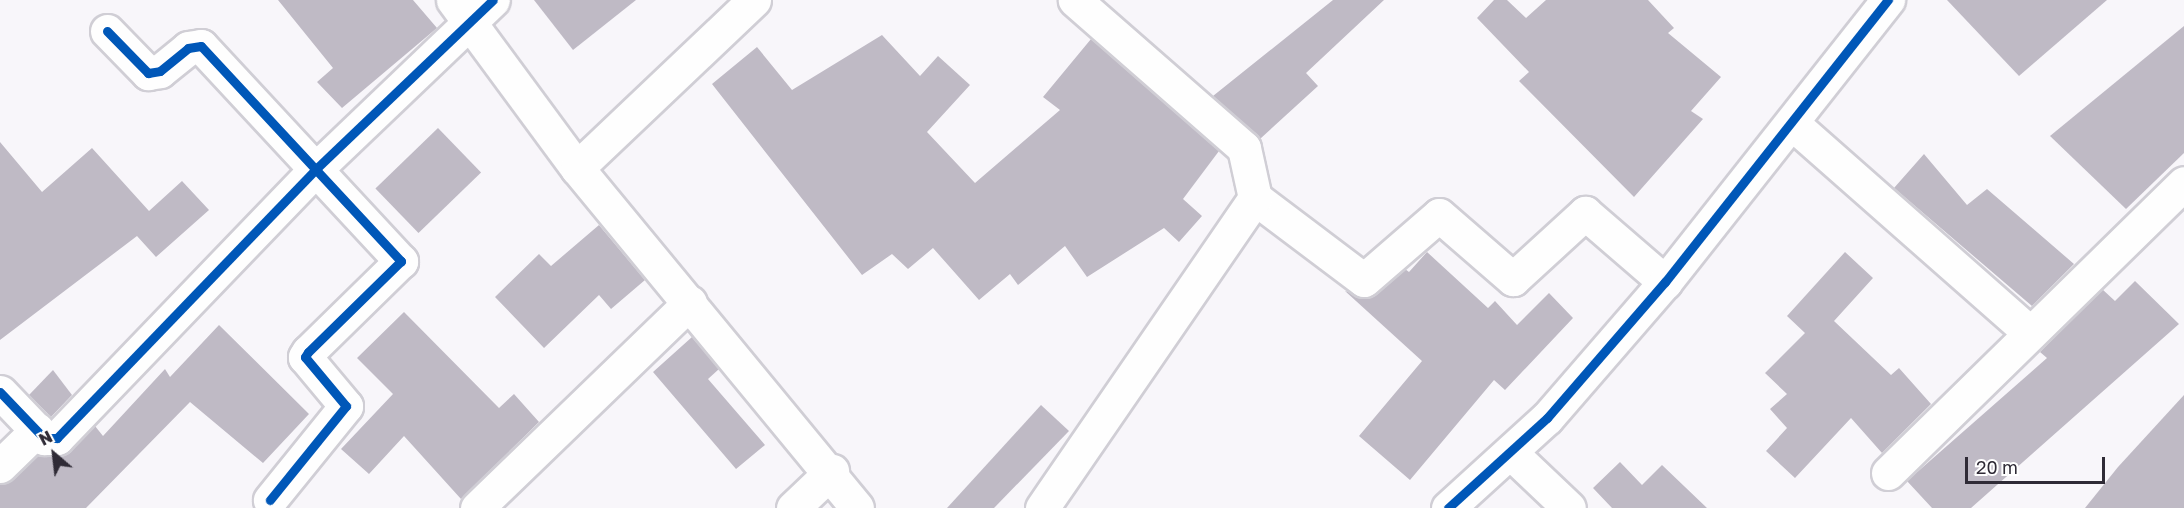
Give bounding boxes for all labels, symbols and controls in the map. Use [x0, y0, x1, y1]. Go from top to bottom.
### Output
north arrow [24, 424, 84, 484]
text: N [35, 426, 56, 450]
scale bar [1968, 445, 2108, 483]
text: 20 m [1976, 456, 2018, 478]

